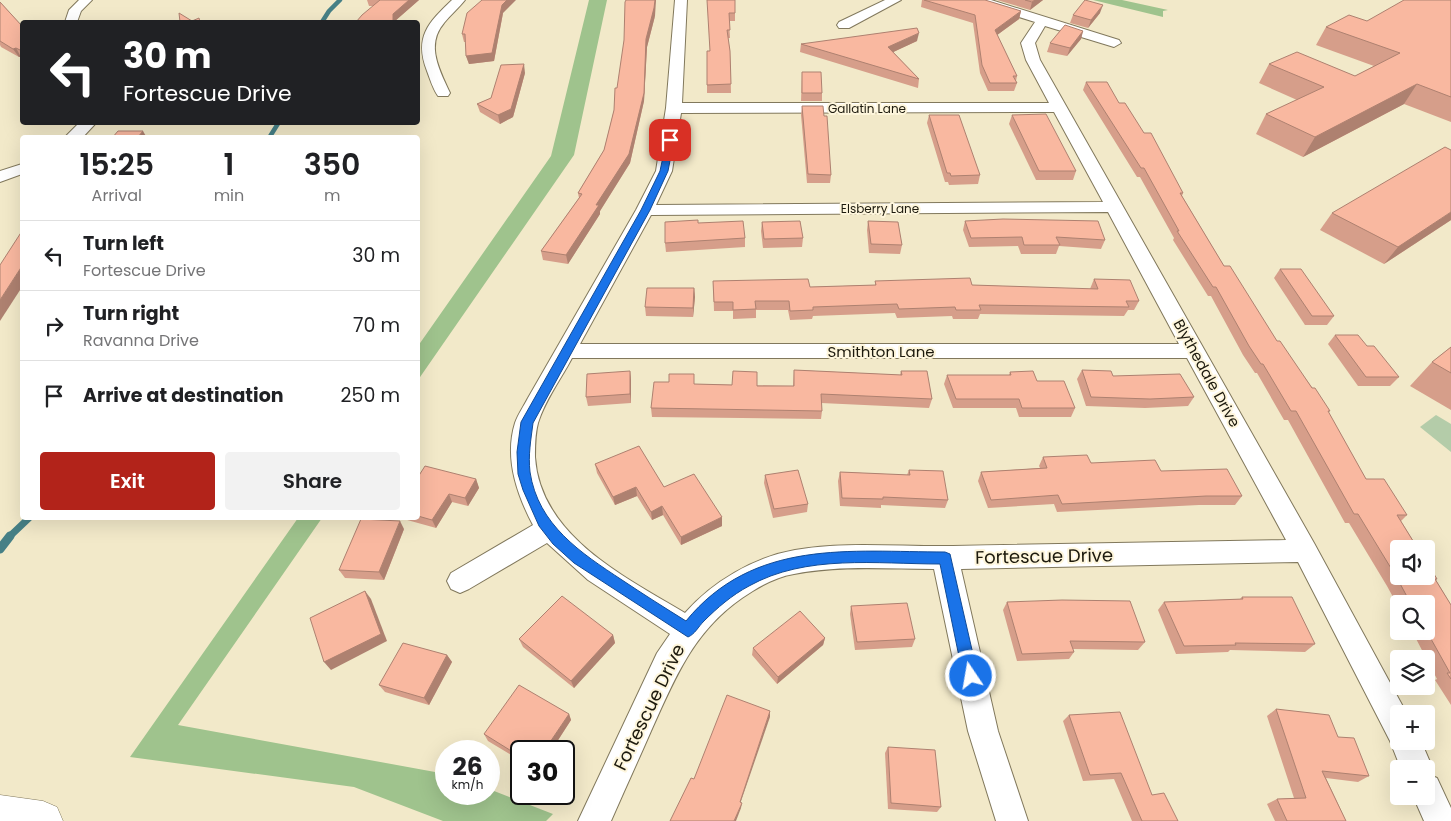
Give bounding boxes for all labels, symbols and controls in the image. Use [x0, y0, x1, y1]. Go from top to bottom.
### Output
text: 30 m [123, 31, 211, 80]
icon: left [40, 40, 105, 105]
text: Fortescue Drive [123, 78, 292, 109]
street label: Gallatin Lane [828, 100, 906, 117]
pin [649, 119, 691, 161]
icon: arrive [656, 126, 684, 154]
text: 15:25 [80, 143, 154, 186]
text: 1 [224, 143, 234, 186]
text: 350 [304, 143, 360, 186]
text: Arrival [92, 184, 142, 207]
text: min [214, 184, 244, 207]
text: m [324, 184, 340, 207]
street label: Elsberry Lane [841, 200, 919, 217]
text: Turn left [83, 230, 164, 257]
icon: left [40, 242, 68, 270]
text: 30 m [352, 242, 400, 269]
text: Fortescue Drive [83, 259, 206, 282]
text: Turn right [83, 300, 179, 327]
icon: right [40, 312, 68, 340]
text: 70 m [353, 312, 400, 339]
street label: Blythedale Drive [1169, 315, 1245, 431]
text: Ravanna Drive [83, 329, 199, 352]
street label: Smithton Lane [827, 341, 935, 362]
icon: arrive [40, 382, 68, 410]
text: Arrive at destination [83, 382, 284, 409]
text: 250 m [341, 382, 400, 409]
button: Exit [40, 452, 215, 510]
button: Share [225, 452, 400, 510]
map controls [1390, 540, 1435, 805]
button: sound [1390, 540, 1435, 585]
street label: Fortescue Drive [975, 542, 1113, 570]
button: search [1390, 595, 1435, 640]
street label: Fortescue Drive [608, 640, 690, 774]
position arrow [944, 649, 996, 701]
button: layers [1390, 650, 1435, 695]
button: + [1390, 705, 1435, 750]
speed limit sign: 30 [510, 740, 575, 805]
text: 26 [452, 749, 483, 784]
button: − [1390, 760, 1435, 805]
text: km/h [452, 776, 483, 793]

